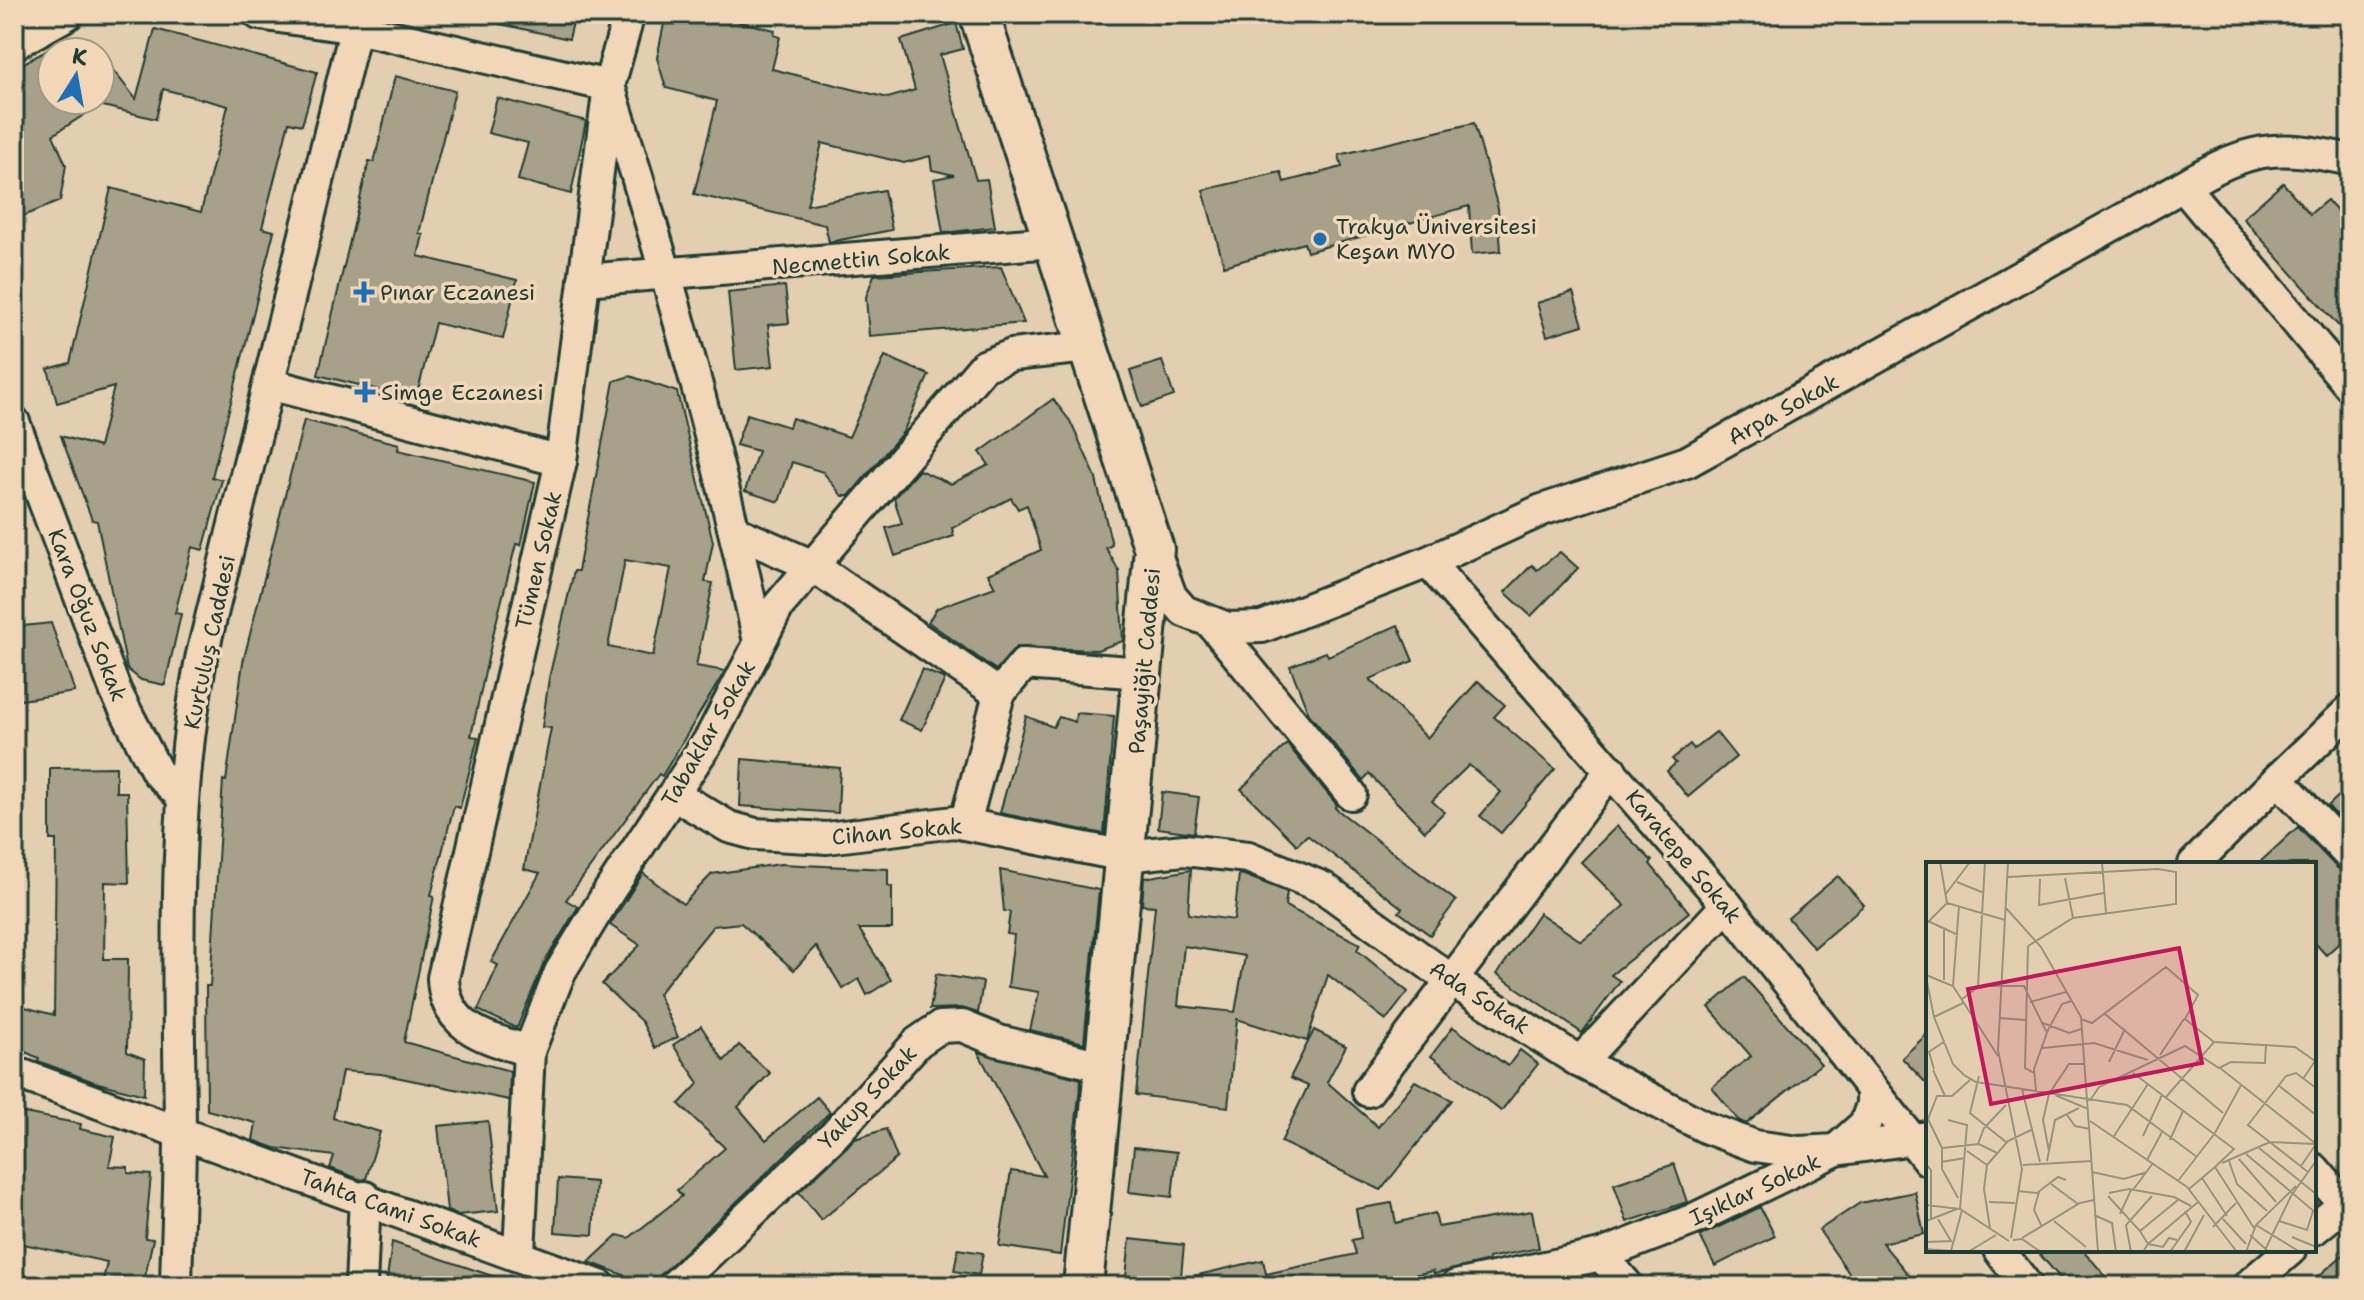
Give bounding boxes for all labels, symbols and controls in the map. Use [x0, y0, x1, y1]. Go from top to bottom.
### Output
north arrow [36, 36, 116, 116]
text: K [70, 41, 90, 73]
place label: Trakya Üniversitesi Keşan MYO [1336, 212, 1537, 266]
marker: Trakya Üniversitesi Keşan MYO [1311, 230, 1329, 248]
street label: Necmettin Sokak [771, 237, 951, 282]
place label: Pınar Eczanesi [380, 278, 535, 307]
marker: Pınar Eczanesi [355, 283, 373, 301]
street label: Arpa Sokak [1723, 367, 1844, 452]
place label: Simge Eczanesi [381, 378, 544, 407]
marker: Simge Eczanesi [356, 383, 374, 401]
street label: Tümen Sokak [509, 488, 568, 632]
street label: Kara Oğuz Sokak [41, 525, 134, 706]
street label: Kurtuluş Caddesi [177, 552, 242, 732]
street label: Paşayiğit Caddesi [1122, 567, 1167, 755]
street label: Tabaklar Sokak [655, 655, 762, 812]
street label: Karatepe Sokak [1619, 783, 1748, 929]
street label: Cihan Sokak [831, 811, 963, 852]
inset map [1926, 862, 2316, 1252]
street label: Ada Sokak [1424, 954, 1536, 1041]
street label: Yakup Sokak [812, 1039, 923, 1156]
street label: Işıklar Sokak [1685, 1146, 1825, 1232]
street label: Tahta Cami Sokak [296, 1162, 486, 1255]

